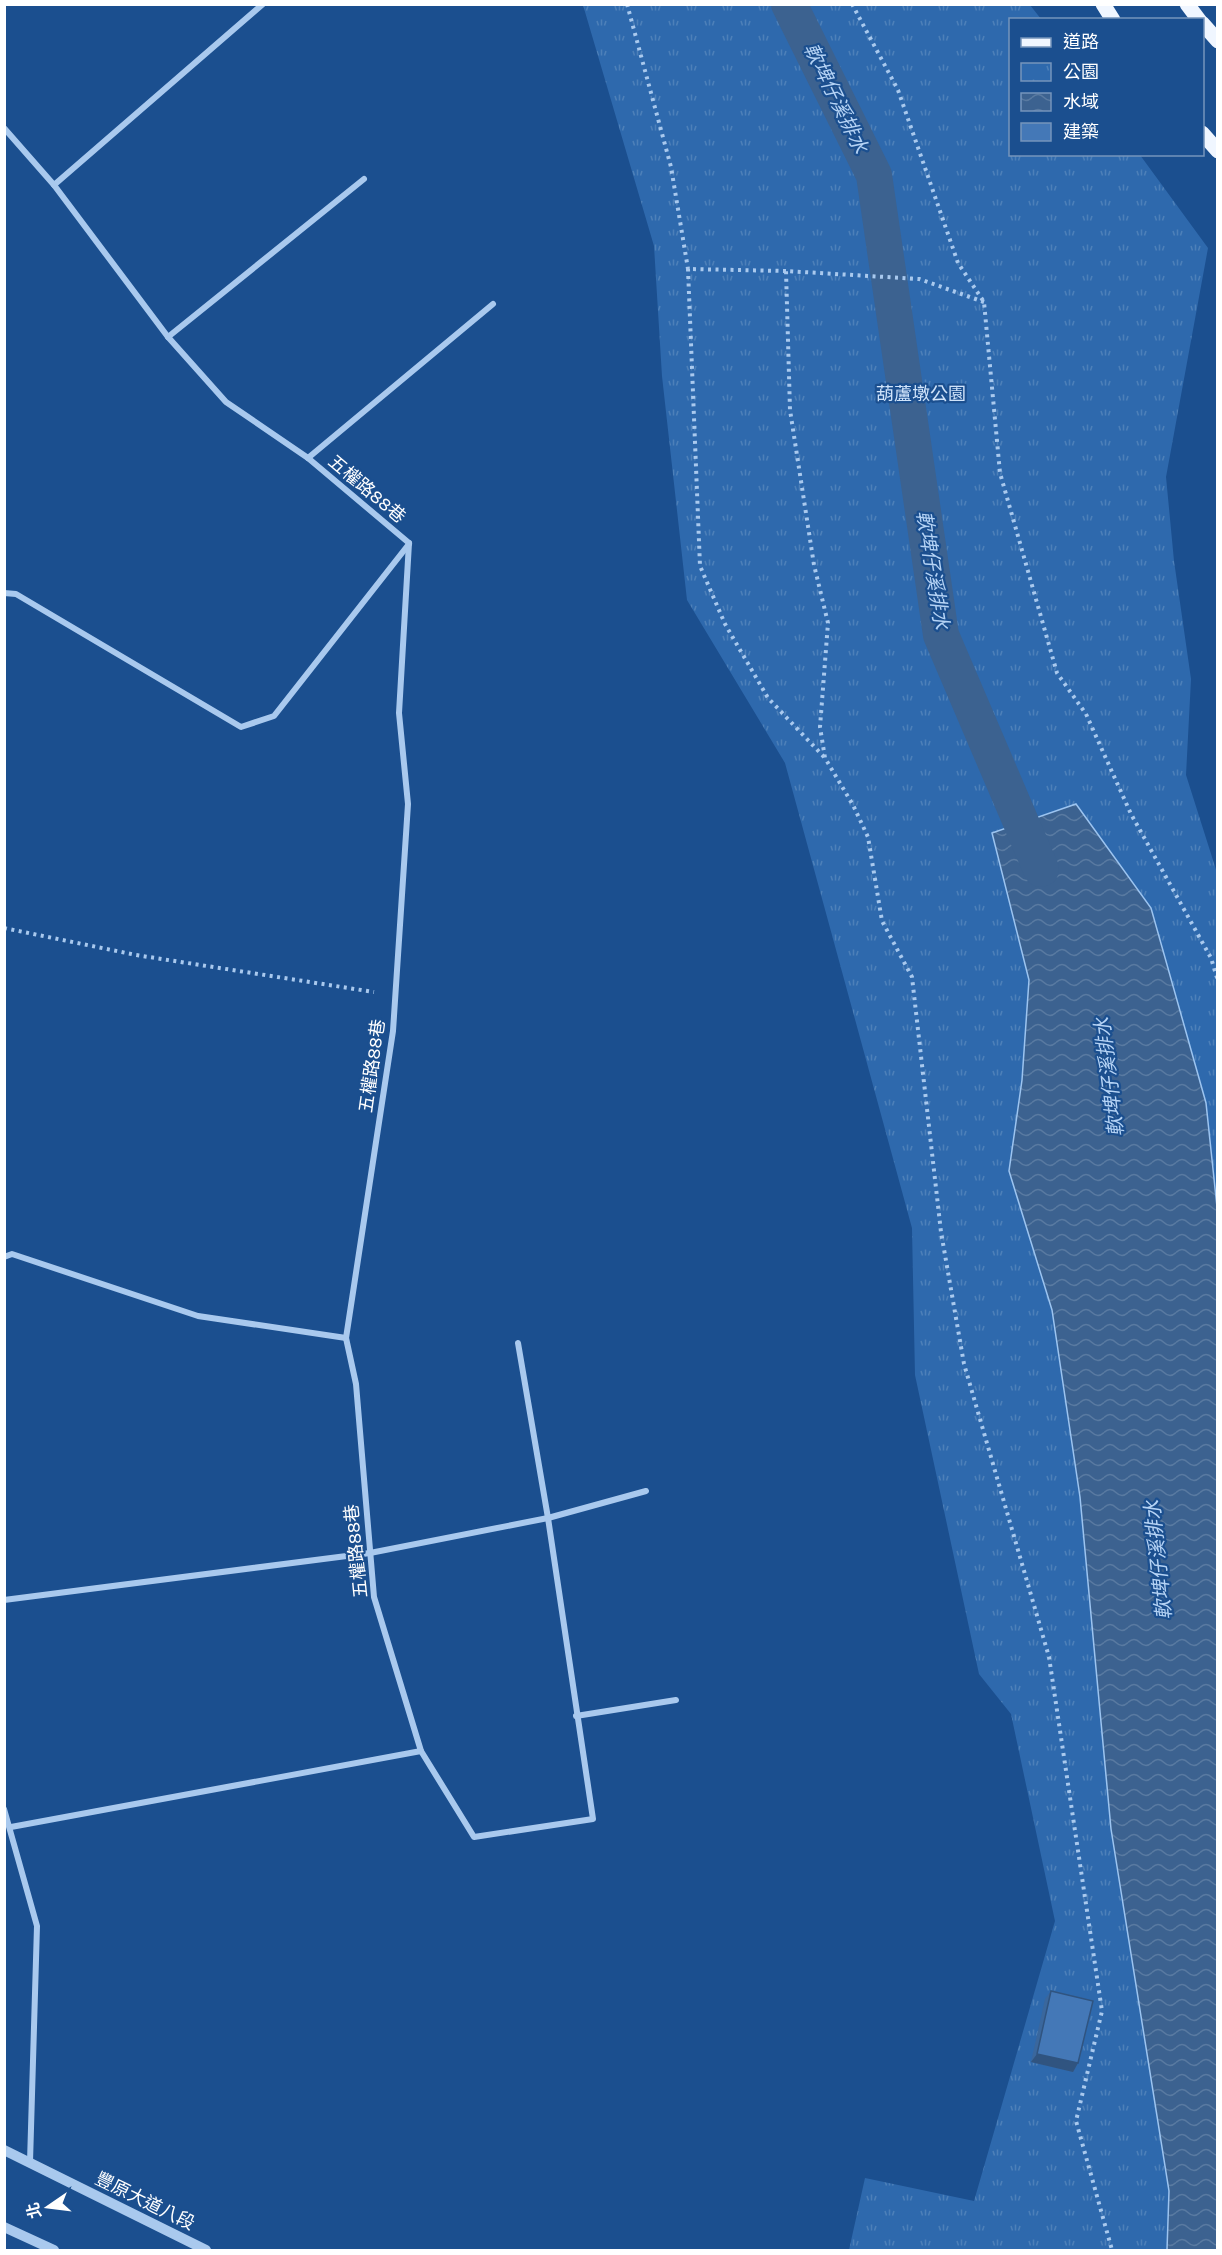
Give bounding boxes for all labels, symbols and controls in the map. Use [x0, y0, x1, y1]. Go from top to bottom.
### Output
legend [1009, 18, 1204, 156]
text: 道路 [1063, 31, 1099, 53]
water label: 軟埤仔溪排水 [799, 39, 873, 158]
text: 公園 [1063, 61, 1099, 83]
text: 水域 [1063, 91, 1099, 113]
text: 建築 [1063, 121, 1099, 143]
park label: 葫蘆墩公園 [876, 383, 966, 405]
street label: 五權路88巷 [324, 450, 410, 528]
water label: 軟埤仔溪排水 [912, 509, 953, 632]
water label: 軟埤仔溪排水 [1091, 1015, 1128, 1138]
street label: 五權路88巷 [355, 1018, 389, 1114]
water label: 軟埤仔溪排水 [1141, 1498, 1176, 1621]
street label: 五權路88巷 [340, 1503, 372, 1599]
street label: 豐原大道八段 [92, 2167, 198, 2235]
north arrow [18, 2177, 78, 2237]
text: 北 [23, 2200, 45, 2221]

